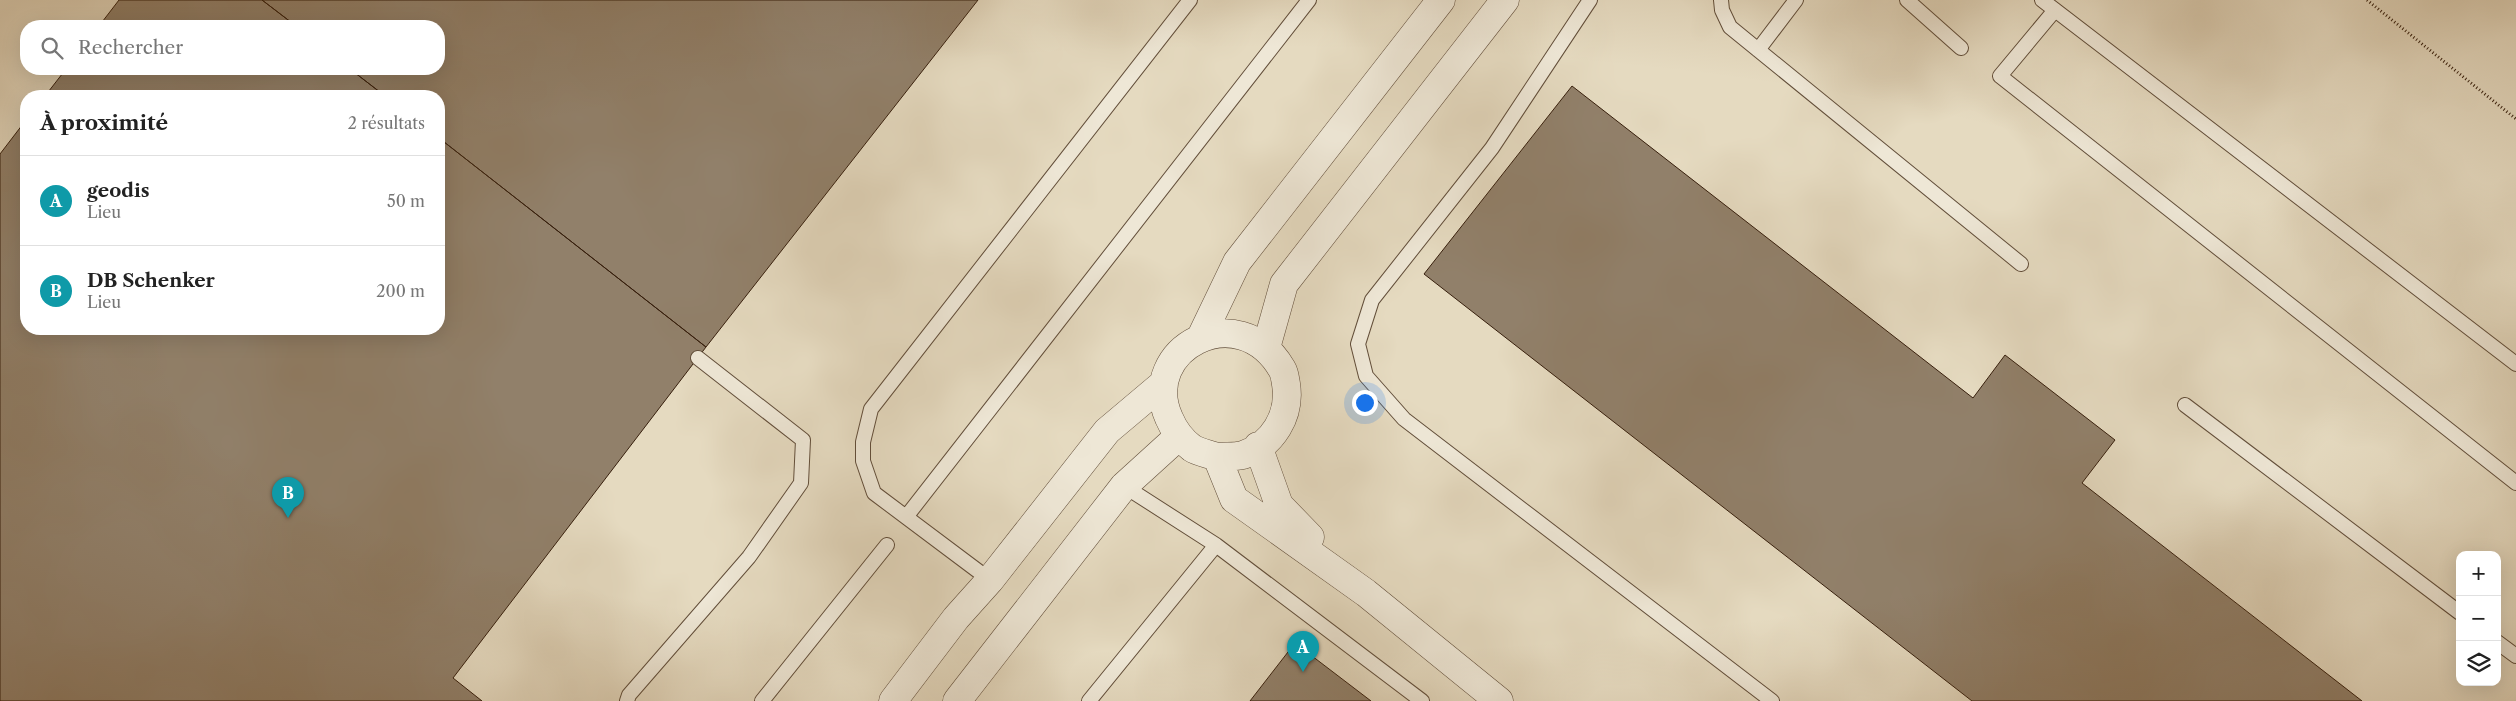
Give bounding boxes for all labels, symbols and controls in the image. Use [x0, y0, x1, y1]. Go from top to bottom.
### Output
search box [20, 20, 445, 75]
icon: search [38, 34, 66, 62]
text: Rechercher [78, 36, 183, 59]
text: À proximité [40, 110, 168, 135]
text: 2 résultats [348, 113, 425, 133]
text: geodis [87, 179, 150, 202]
text: A [50, 191, 62, 211]
text: 50 m [387, 191, 425, 211]
text: Lieu [87, 202, 121, 222]
text: DB Schenker [87, 269, 215, 292]
text: B [50, 281, 62, 301]
text: 200 m [376, 281, 425, 301]
text: Lieu [87, 292, 121, 312]
your location [1352, 390, 1378, 416]
pin: B [272, 477, 304, 518]
map controls [2456, 551, 2501, 686]
button: + [2456, 551, 2501, 596]
button: − [2456, 596, 2501, 641]
pin: A [1287, 631, 1319, 672]
button: layers [2456, 641, 2501, 686]

